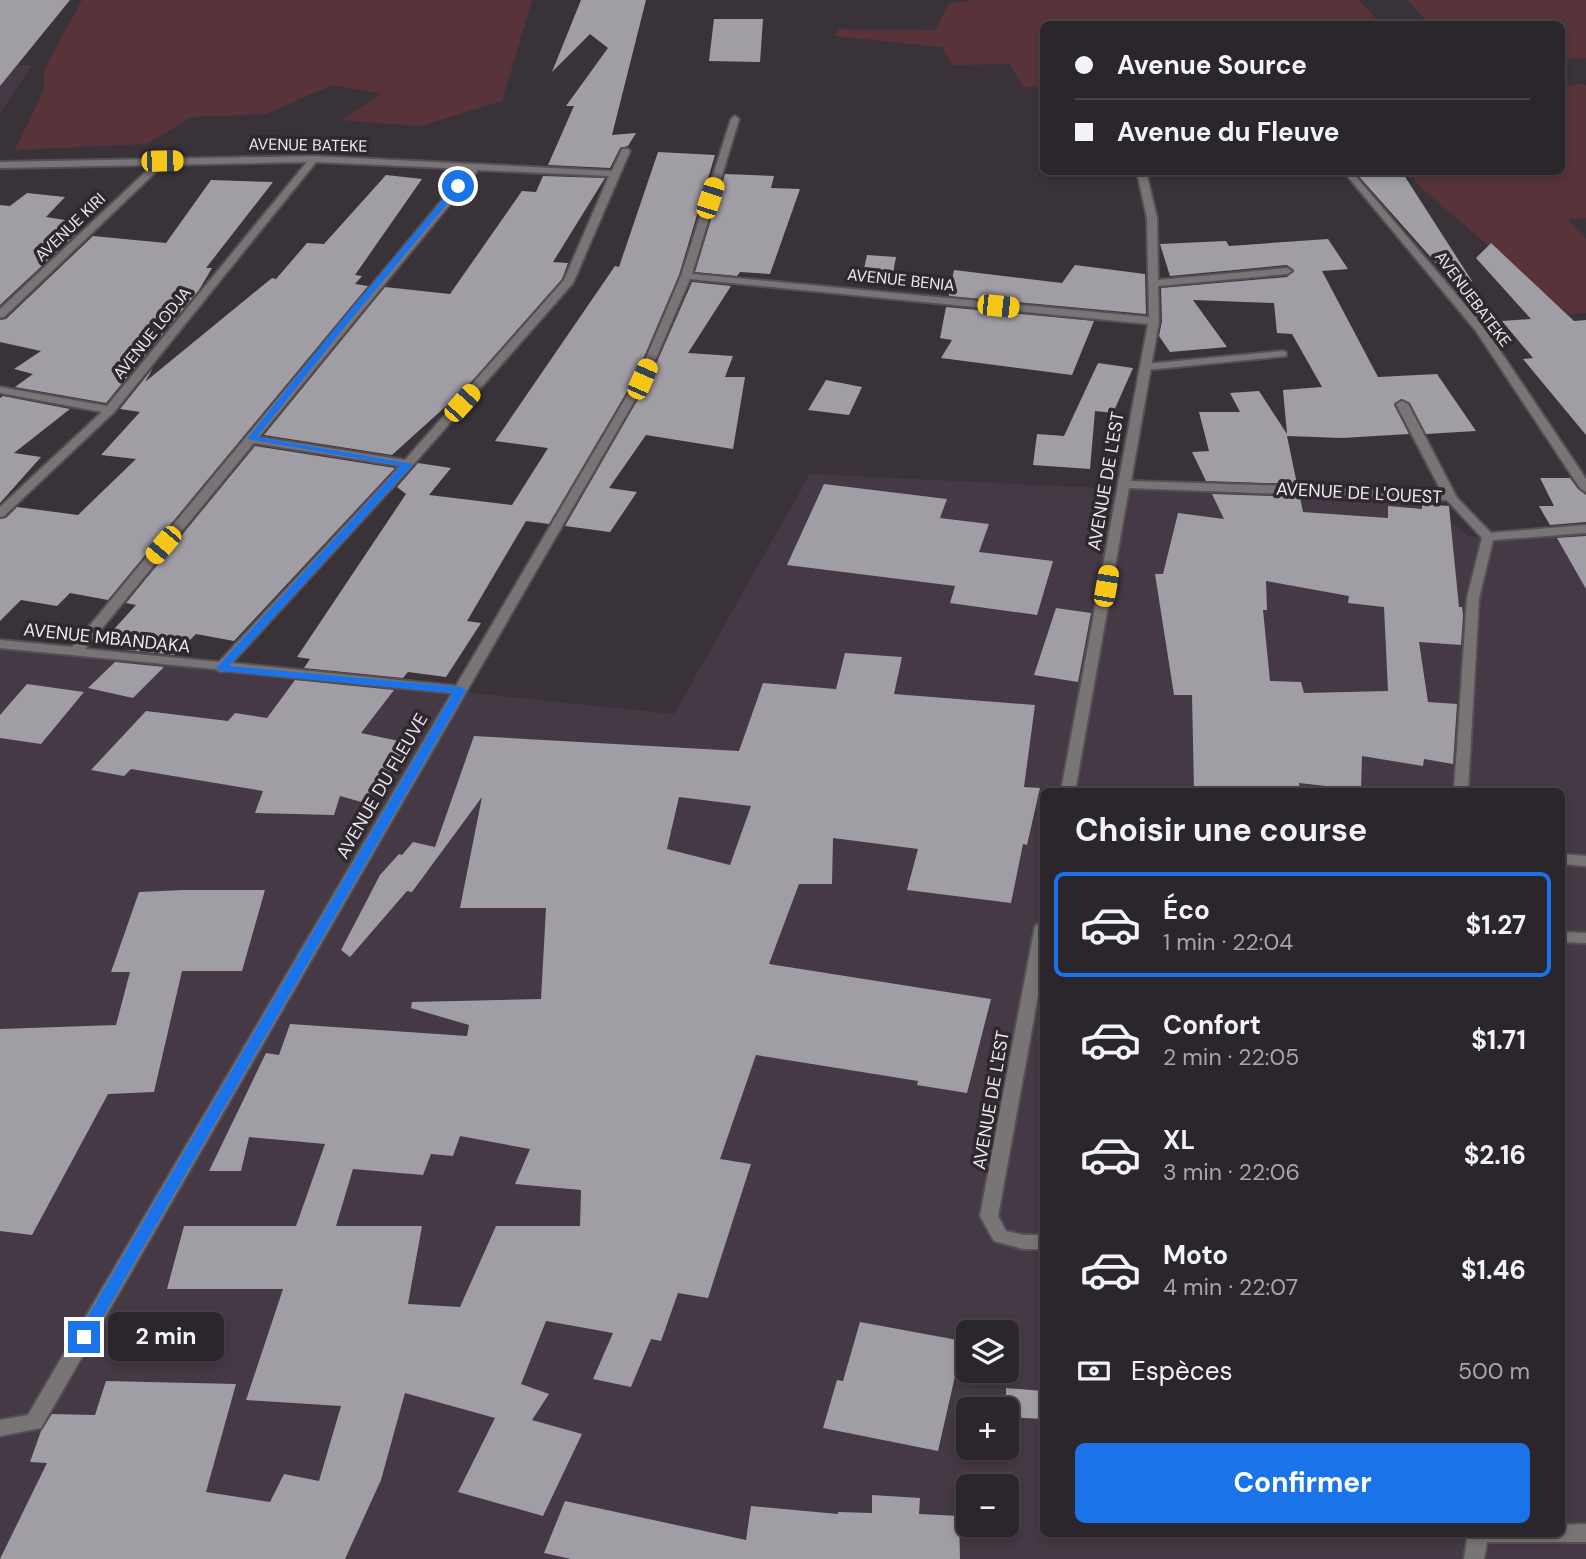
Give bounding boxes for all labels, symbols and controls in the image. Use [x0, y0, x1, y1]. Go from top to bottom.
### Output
text: Avenue Source [1117, 48, 1307, 82]
text: Avenue du Fleuve [1117, 115, 1340, 149]
street label: AVENUE BATEKE [248, 133, 368, 157]
car [141, 150, 184, 172]
route start [442, 170, 474, 202]
car [694, 175, 727, 221]
street label: AVENUE KIRI [30, 188, 110, 266]
street label: AVENUEBATEKE [1430, 247, 1516, 351]
street label: AVENUE BENIA [846, 264, 956, 296]
street label: AVENUE LODJA [108, 282, 196, 383]
car [977, 293, 1020, 319]
car [624, 356, 661, 402]
car [441, 380, 484, 426]
street label: AVENUE DE L'EST [1082, 410, 1130, 552]
street label: AVENUE DE L'OUEST [1275, 477, 1443, 509]
car [142, 522, 185, 568]
car [1093, 563, 1120, 609]
street label: AVENUE MBANDAKA [22, 617, 192, 659]
street label: AVENUE DU FLEUVE [331, 709, 433, 863]
text: Choisir une course [1075, 809, 1367, 851]
icon: car [1079, 893, 1142, 956]
text: Éco [1163, 893, 1210, 927]
text: $1.27 [1465, 908, 1526, 942]
text: 1 min · 22:04 [1163, 927, 1293, 957]
icon: car [1079, 1008, 1142, 1071]
text: Confort [1163, 1008, 1261, 1042]
text: $1.71 [1471, 1023, 1526, 1057]
street label: AVENUE DE L'EST [967, 1029, 1015, 1171]
text: 2 min · 22:05 [1163, 1042, 1299, 1072]
icon: car [1079, 1123, 1142, 1186]
text: XL [1163, 1123, 1195, 1157]
text: $2.16 [1464, 1138, 1526, 1172]
text: 3 min · 22:06 [1163, 1157, 1300, 1187]
icon: car [1079, 1238, 1142, 1301]
text: Moto [1163, 1238, 1228, 1272]
text: $1.46 [1461, 1253, 1526, 1287]
text: 4 min · 22:07 [1163, 1272, 1298, 1302]
callout: 2 min [108, 1312, 224, 1362]
map controls [956, 1320, 1019, 1537]
button: layers [956, 1320, 1019, 1383]
route end [68, 1321, 100, 1353]
text: 2 min [136, 1321, 196, 1351]
icon: cash [1075, 1352, 1113, 1390]
text: Espèces [1131, 1354, 1232, 1388]
text: 500 m [1458, 1356, 1530, 1386]
button: + [956, 1397, 1019, 1460]
button: Confirmer [1075, 1443, 1530, 1523]
button: − [956, 1474, 1019, 1537]

